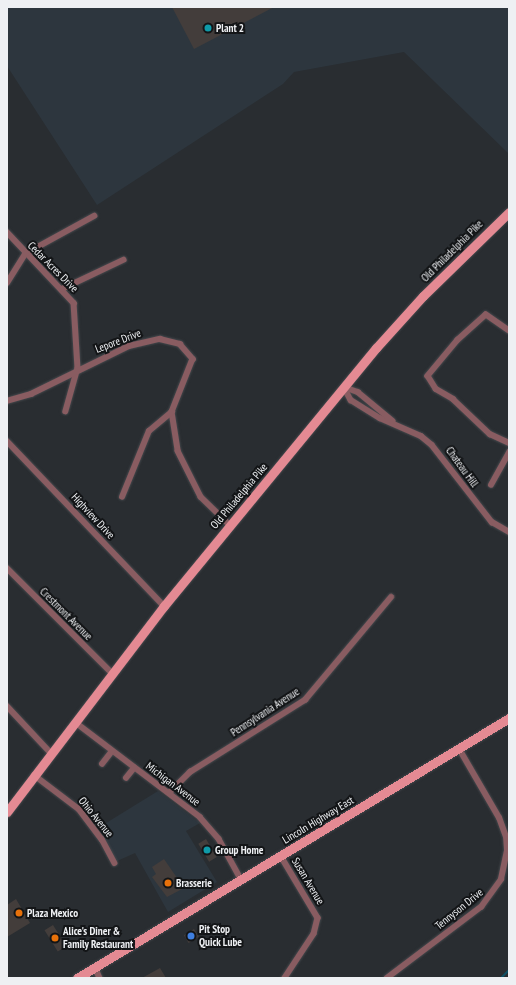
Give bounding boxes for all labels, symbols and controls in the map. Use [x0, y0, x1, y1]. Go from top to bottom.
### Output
place label: Plant 2 [216, 21, 244, 35]
marker: Plant 2 [203, 23, 213, 33]
street label: Old Philadelphia Pike [419, 218, 485, 284]
street label: Cedar Acres Drive [25, 239, 81, 295]
street label: Lepore Drive [93, 326, 143, 356]
street label: Chateau Hill [443, 444, 481, 490]
street label: Old Philadelphia Pike [208, 461, 270, 531]
street label: Highview Drive [68, 490, 118, 542]
street label: Crestmont Avenue [37, 585, 95, 643]
street label: Pennsylvania Avenue [228, 685, 302, 739]
street label: Michigan Avenue [143, 759, 203, 809]
street label: Lincoln Highway East [280, 793, 356, 847]
street label: Ohio Avenue [76, 794, 116, 840]
place label: Group Home [215, 843, 263, 857]
marker: Group Home [202, 845, 212, 855]
street label: Susan Avenue [289, 855, 327, 907]
place label: Brasserie [176, 876, 212, 890]
marker: Brasserie [163, 878, 173, 888]
street label: Tennyson Drive [432, 886, 486, 932]
place label: Plaza Mexico [27, 906, 78, 920]
marker: Plaza Mexico [14, 908, 24, 918]
place label: Pit Stop Quick Lube [199, 923, 242, 949]
place label: Alice's Diner & Family Restaurant [63, 925, 133, 951]
marker: Pit Stop Quick Lube [186, 931, 196, 941]
marker: Alice's Diner & Family Restaurant [50, 933, 60, 943]

